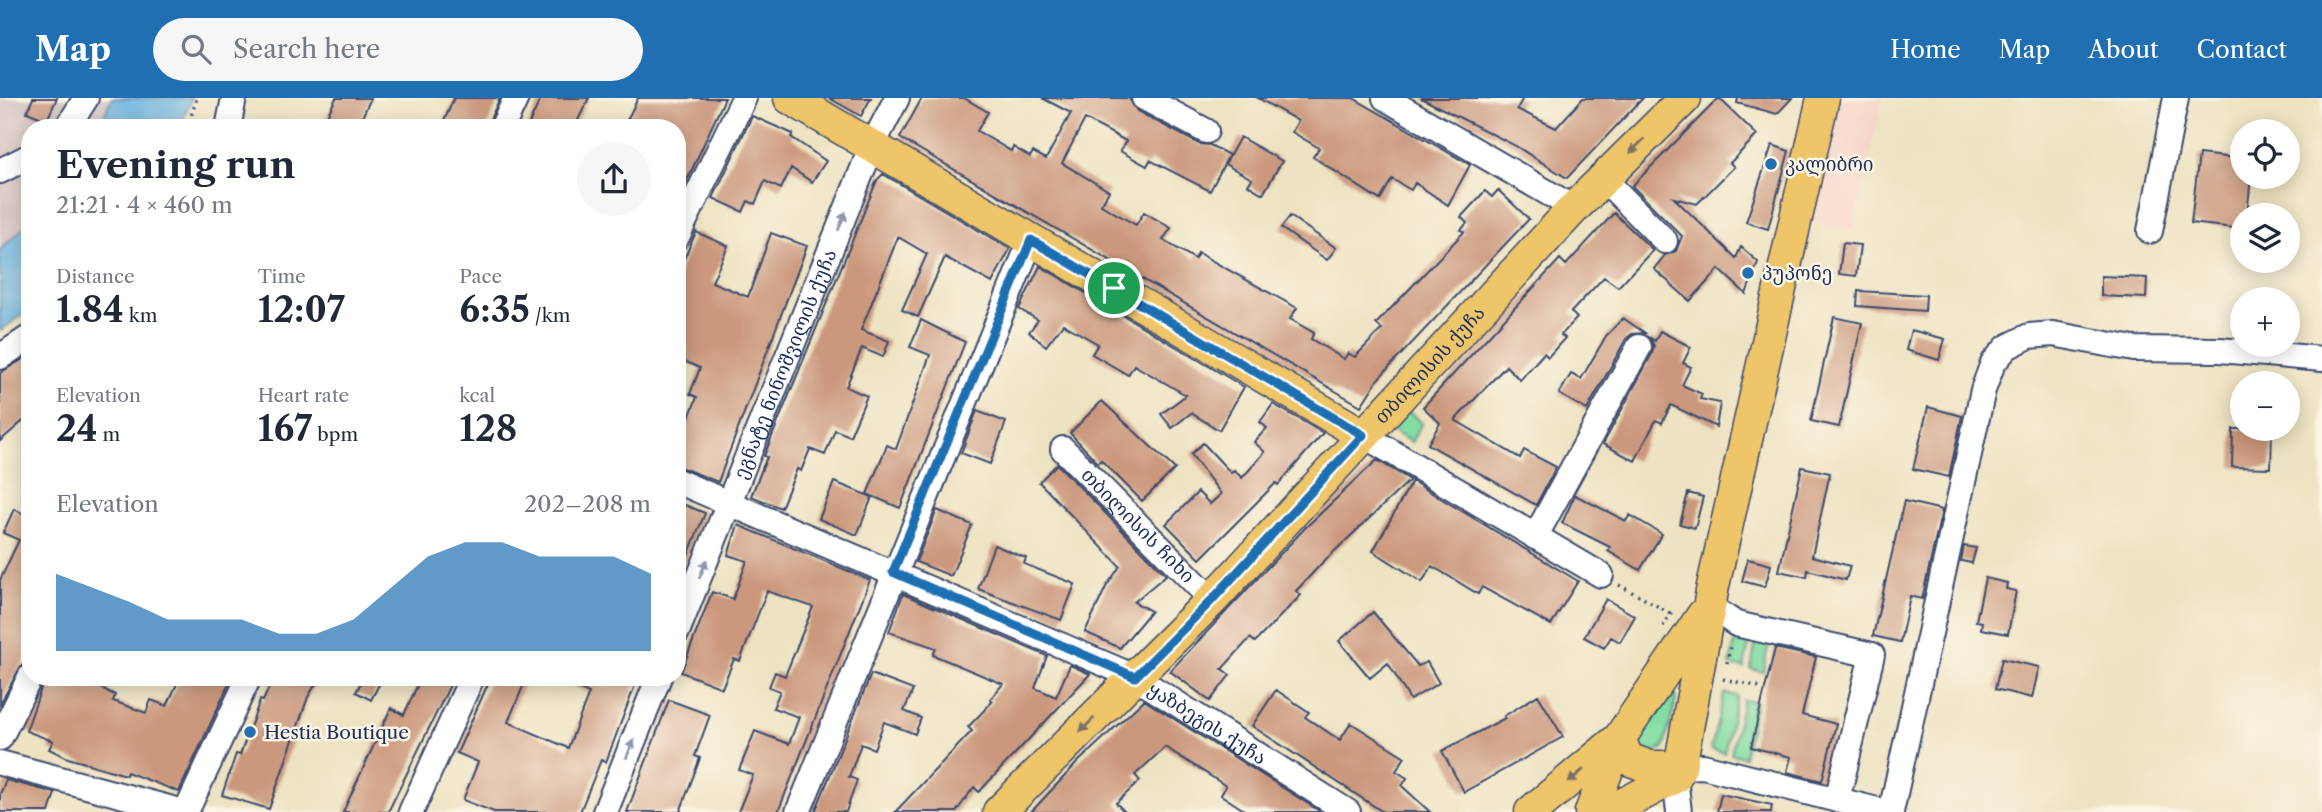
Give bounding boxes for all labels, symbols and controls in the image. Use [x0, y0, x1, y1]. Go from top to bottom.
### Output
search box [153, 18, 643, 81]
text: Map [35, 29, 111, 70]
icon: search [177, 30, 215, 68]
text: Search here [233, 33, 380, 65]
text: Home [1890, 35, 1961, 64]
text: Map [1999, 35, 2050, 64]
text: About [2088, 35, 2159, 64]
text: Contact [2197, 35, 2287, 64]
map controls [2230, 119, 2300, 441]
button: locate [2230, 119, 2300, 189]
one-way arrow [1629, 138, 1645, 154]
text: Evening run [56, 141, 296, 188]
button: share [577, 142, 651, 216]
place label: კალიბრი [1785, 153, 1874, 176]
marker: კალიბრი [1763, 156, 1779, 172]
text: 21:21 · 4 × 460 m [56, 191, 233, 219]
button: layers [2230, 203, 2300, 273]
one-way arrow [837, 211, 848, 232]
street label: ეგნატე ნინოშვილის ქუჩა [728, 246, 841, 482]
pin [1084, 258, 1144, 318]
place label: პუპონე [1762, 262, 1832, 285]
text: Distance [56, 265, 135, 288]
text: Time [258, 265, 306, 288]
text: Pace [459, 265, 502, 288]
marker: პუპონე [1740, 265, 1756, 281]
icon: arrive [1095, 269, 1133, 307]
button: + [2230, 287, 2300, 357]
text: 1.84 [56, 288, 124, 331]
text: 12:07 [258, 288, 345, 331]
text: 6:35 [459, 288, 530, 331]
street label: თბილისის ქუჩა [1369, 301, 1489, 428]
text: km [124, 304, 157, 327]
text: /km [530, 304, 570, 327]
button: − [2230, 371, 2300, 441]
text: Elevation [56, 384, 141, 407]
text: Heart rate [258, 384, 349, 407]
text: kcal [459, 384, 495, 407]
text: 24 [56, 407, 97, 450]
text: 167 [258, 407, 312, 450]
text: 128 [459, 407, 517, 450]
text: m [97, 423, 120, 446]
text: bpm [312, 423, 358, 446]
street label: თბილისის ჩიხი [1077, 463, 1200, 587]
text: Elevation [56, 490, 159, 518]
text: 202–208 m [524, 490, 651, 518]
one-way arrow [697, 558, 708, 579]
street label: ყაზბეგის ქუჩა [1144, 677, 1271, 769]
one-way arrow [1079, 716, 1095, 733]
place label: Hestia Boutique [264, 721, 409, 744]
marker: Hestia Boutique [242, 724, 258, 740]
one-way arrow [625, 738, 636, 759]
one-way arrow [1567, 768, 1584, 783]

